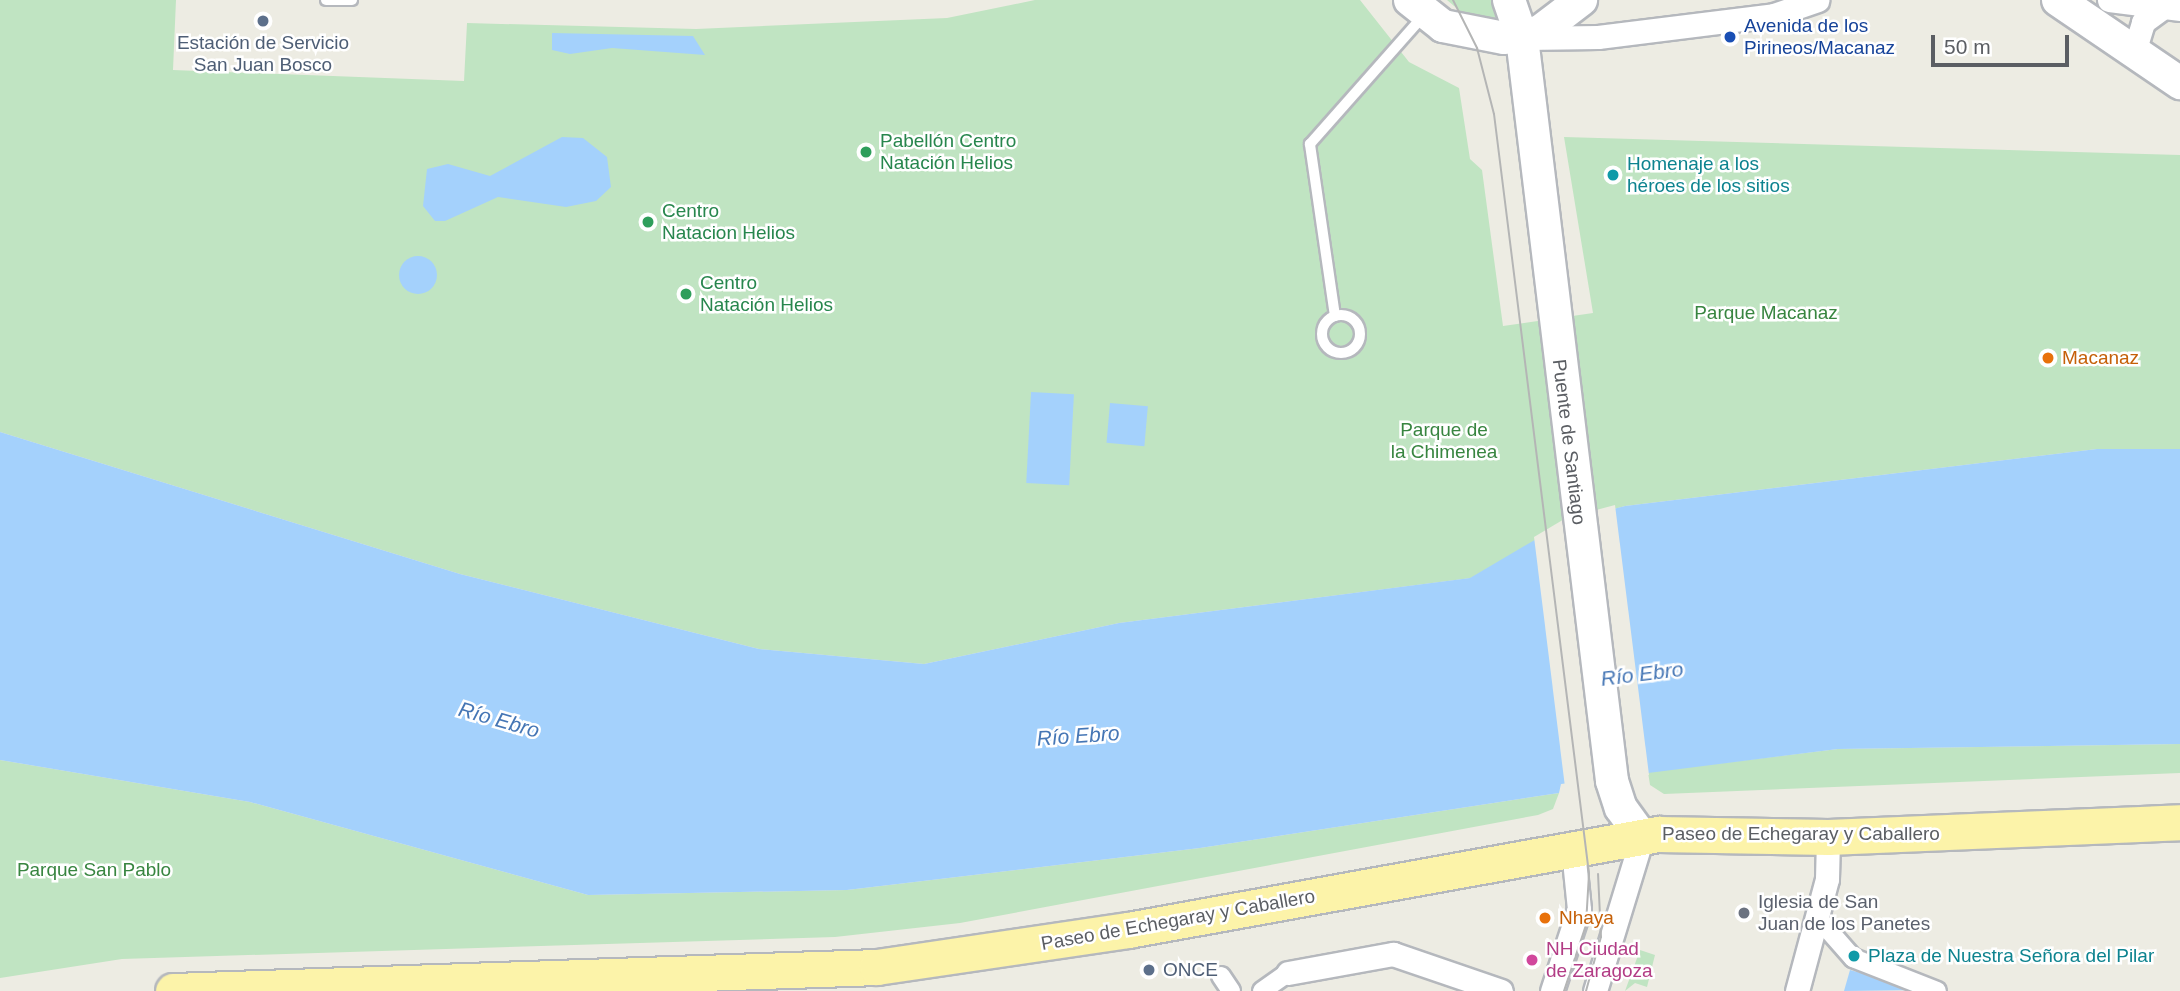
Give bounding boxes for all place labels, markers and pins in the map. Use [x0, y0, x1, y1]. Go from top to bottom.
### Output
marker: Estación de Servicio San Juan Bosco [255, 13, 271, 29]
place label: Avenida de los Pirineos/Macanaz [1744, 15, 1895, 59]
marker: Avenida de los Pirineos/Macanaz [1722, 29, 1738, 45]
place label: Estación de Servicio San Juan Bosco [177, 32, 349, 76]
place label: Pabellón Centro Natación Helios [880, 130, 1016, 174]
marker: Pabellón Centro Natación Helios [858, 144, 874, 160]
place label: Homenaje a los héroes de los sitios [1627, 153, 1790, 197]
marker: Homenaje a los héroes de los sitios [1605, 167, 1621, 183]
place label: Centro Natacion Helios [662, 200, 795, 244]
marker: Centro Natacion Helios [640, 214, 656, 230]
place label: Centro Natación Helios [700, 272, 833, 316]
marker: Centro Natación Helios [678, 286, 694, 302]
place label: Macanaz [2062, 347, 2139, 369]
marker: Macanaz [2040, 350, 2056, 366]
place label: Iglesia de San Juan de los Panetes [1758, 891, 1930, 935]
marker: Iglesia de San Juan de los Panetes [1736, 905, 1752, 921]
place label: Nhaya [1559, 907, 1614, 929]
marker: Nhaya [1537, 910, 1553, 926]
place label: NH Ciudad de Zaragoza [1546, 938, 1653, 982]
place label: Plaza de Nuestra Señora del Pilar [1868, 945, 2154, 967]
marker: Plaza de Nuestra Señora del Pilar [1846, 948, 1862, 964]
marker: NH Ciudad de Zaragoza [1524, 952, 1540, 968]
place label: ONCE [1163, 959, 1218, 981]
marker: ONCE [1141, 962, 1157, 978]

